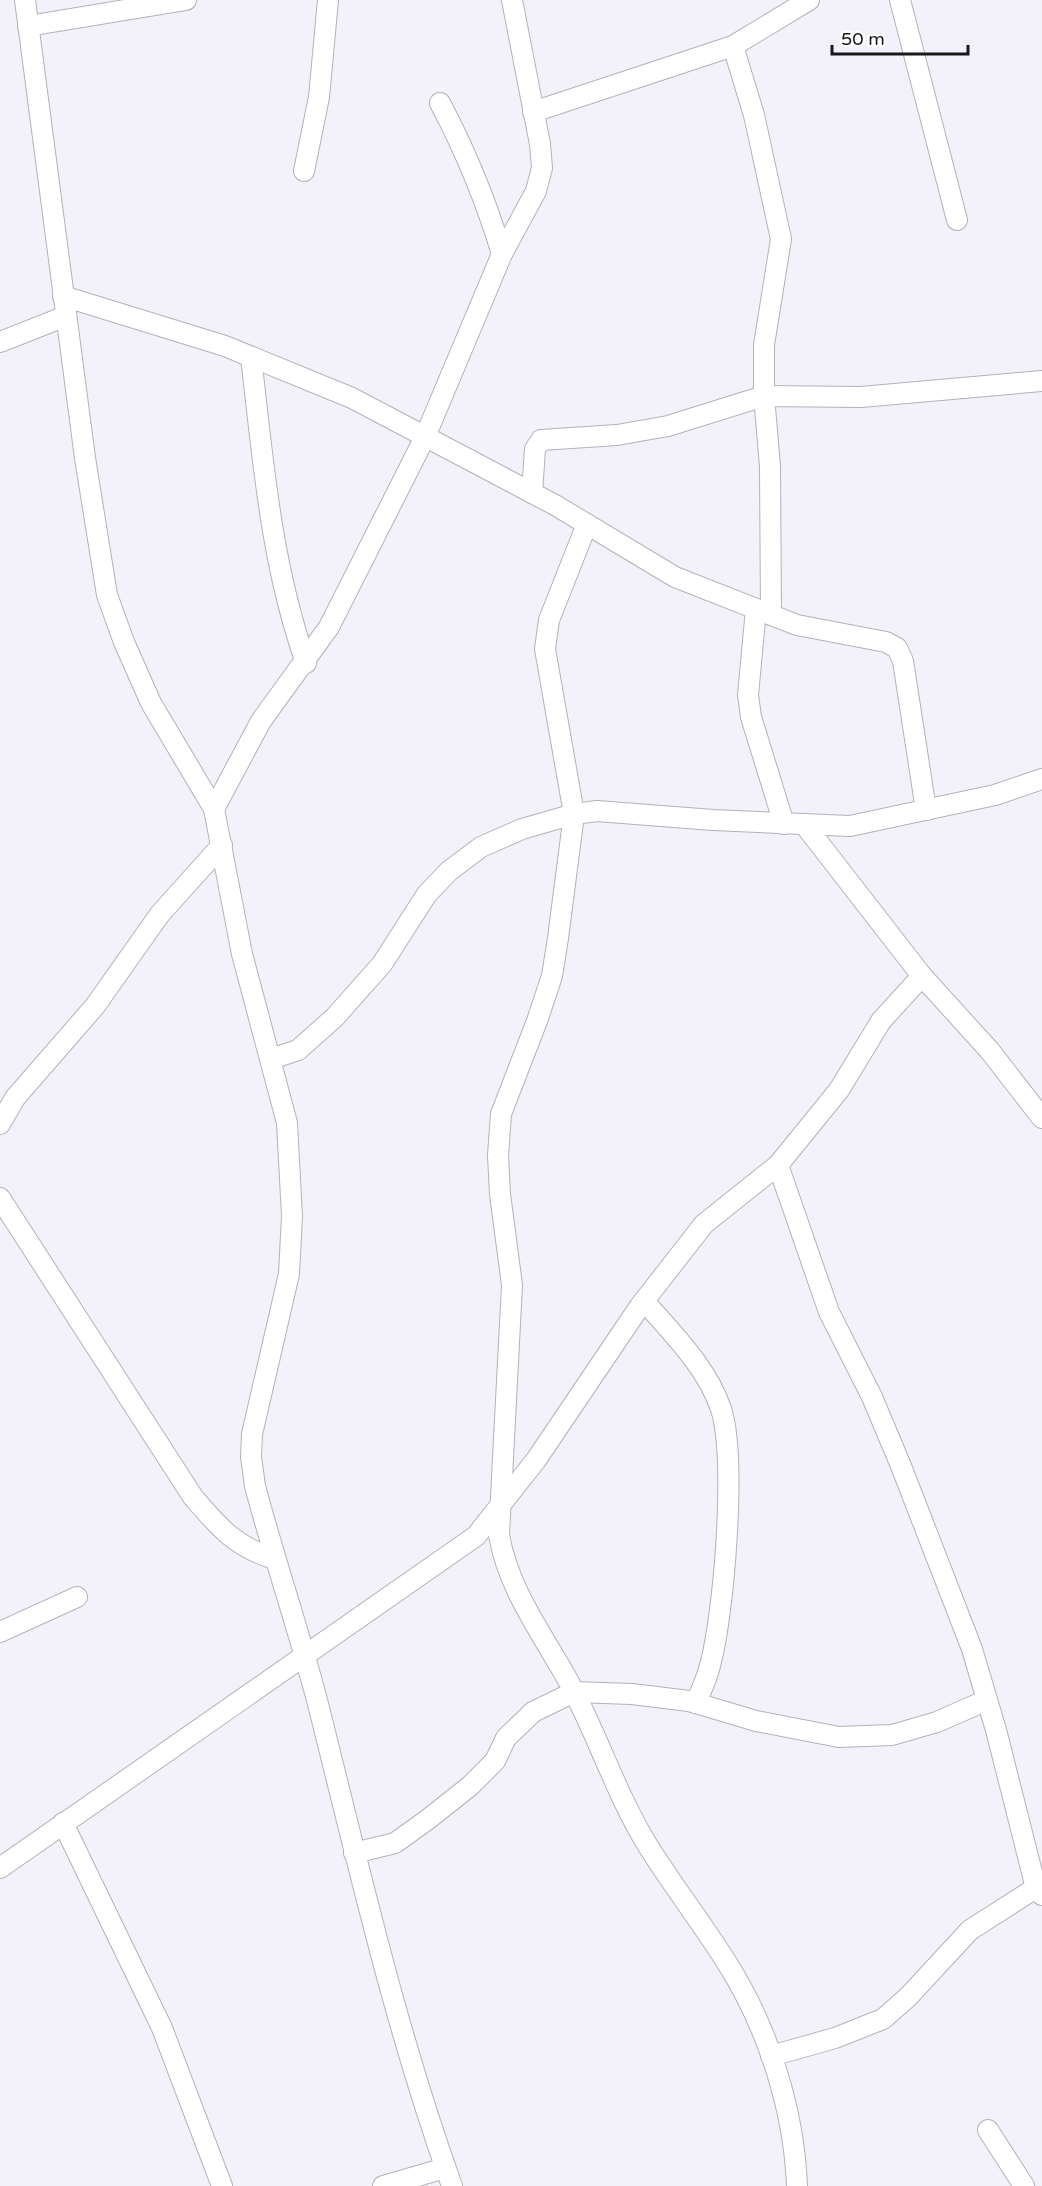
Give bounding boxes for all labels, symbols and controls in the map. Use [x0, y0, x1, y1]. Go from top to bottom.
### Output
scale bar [832, 18, 968, 56]
text: 50 m [841, 28, 885, 50]

